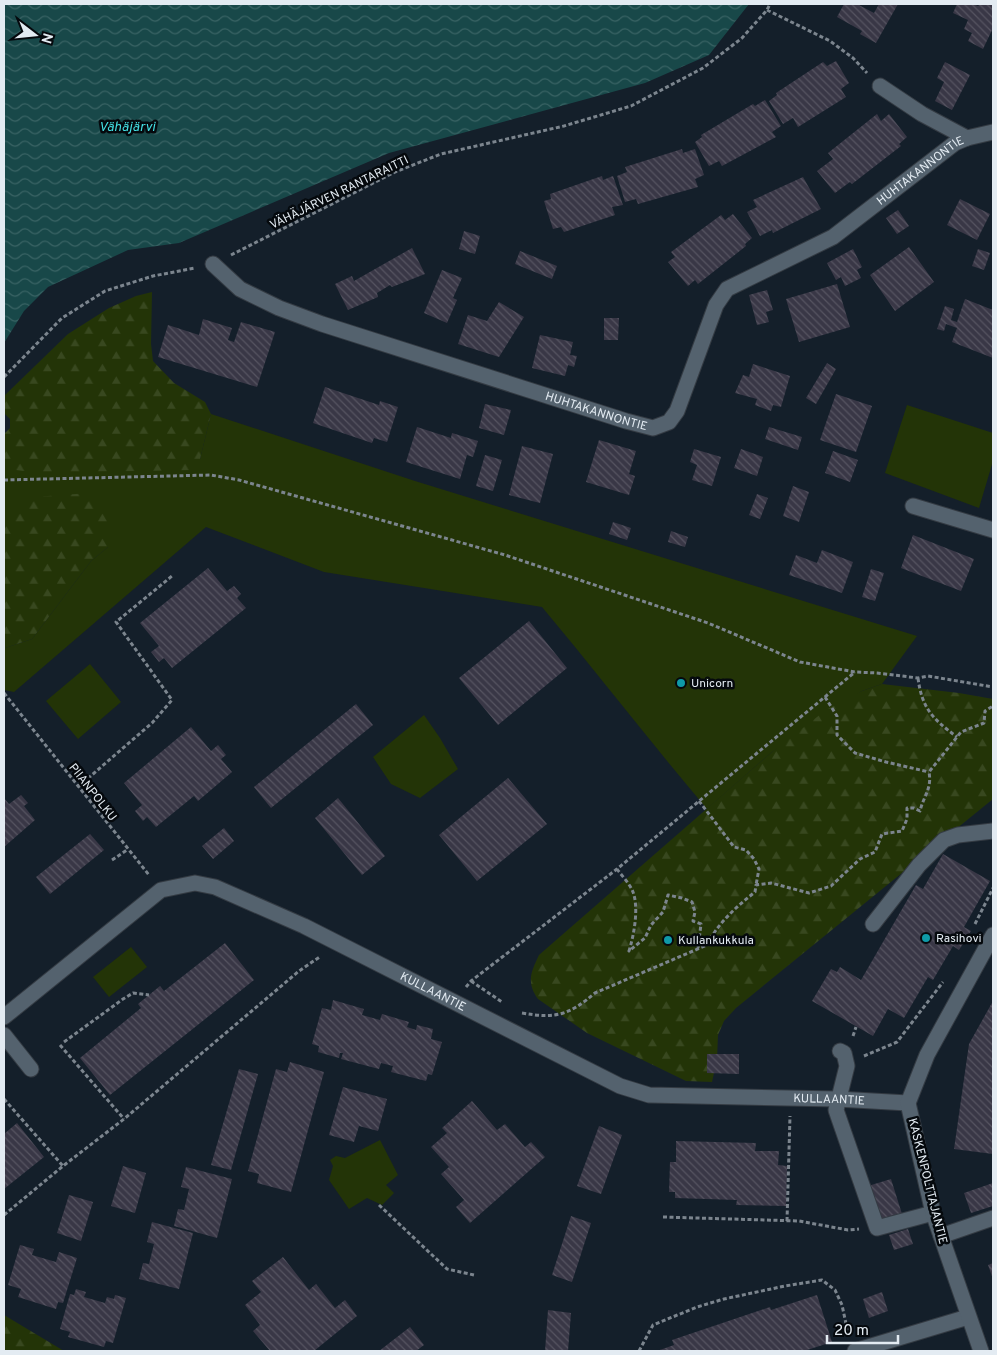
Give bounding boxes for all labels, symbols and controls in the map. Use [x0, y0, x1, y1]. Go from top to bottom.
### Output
north arrow [10, 10, 60, 60]
text: N [36, 31, 56, 45]
water label: Vähäjärvi [99, 119, 157, 136]
street label: HUHTAKANNONTIE [874, 133, 967, 209]
street label: VÄHÄJÄRVEN RANTARAITTI [267, 152, 412, 234]
street label: HUHTAKANNONTIE [543, 389, 649, 435]
place label: Unicorn [691, 676, 733, 692]
marker: Unicorn [675, 677, 687, 689]
street label: PIIANPOLKU [65, 760, 120, 825]
place label: Rasihovi [936, 931, 982, 947]
marker: Rasihovi [920, 932, 932, 944]
place label: Kullankukkula [678, 933, 754, 949]
marker: Kullankukkula [662, 934, 674, 946]
street label: KULLAANTIE [397, 969, 468, 1016]
street label: KULLAANTIE [793, 1091, 865, 1110]
street label: KASKENPOLTTAJANTIE [904, 1117, 950, 1246]
scale bar [827, 1312, 898, 1344]
text: 20 m [834, 1322, 869, 1341]

